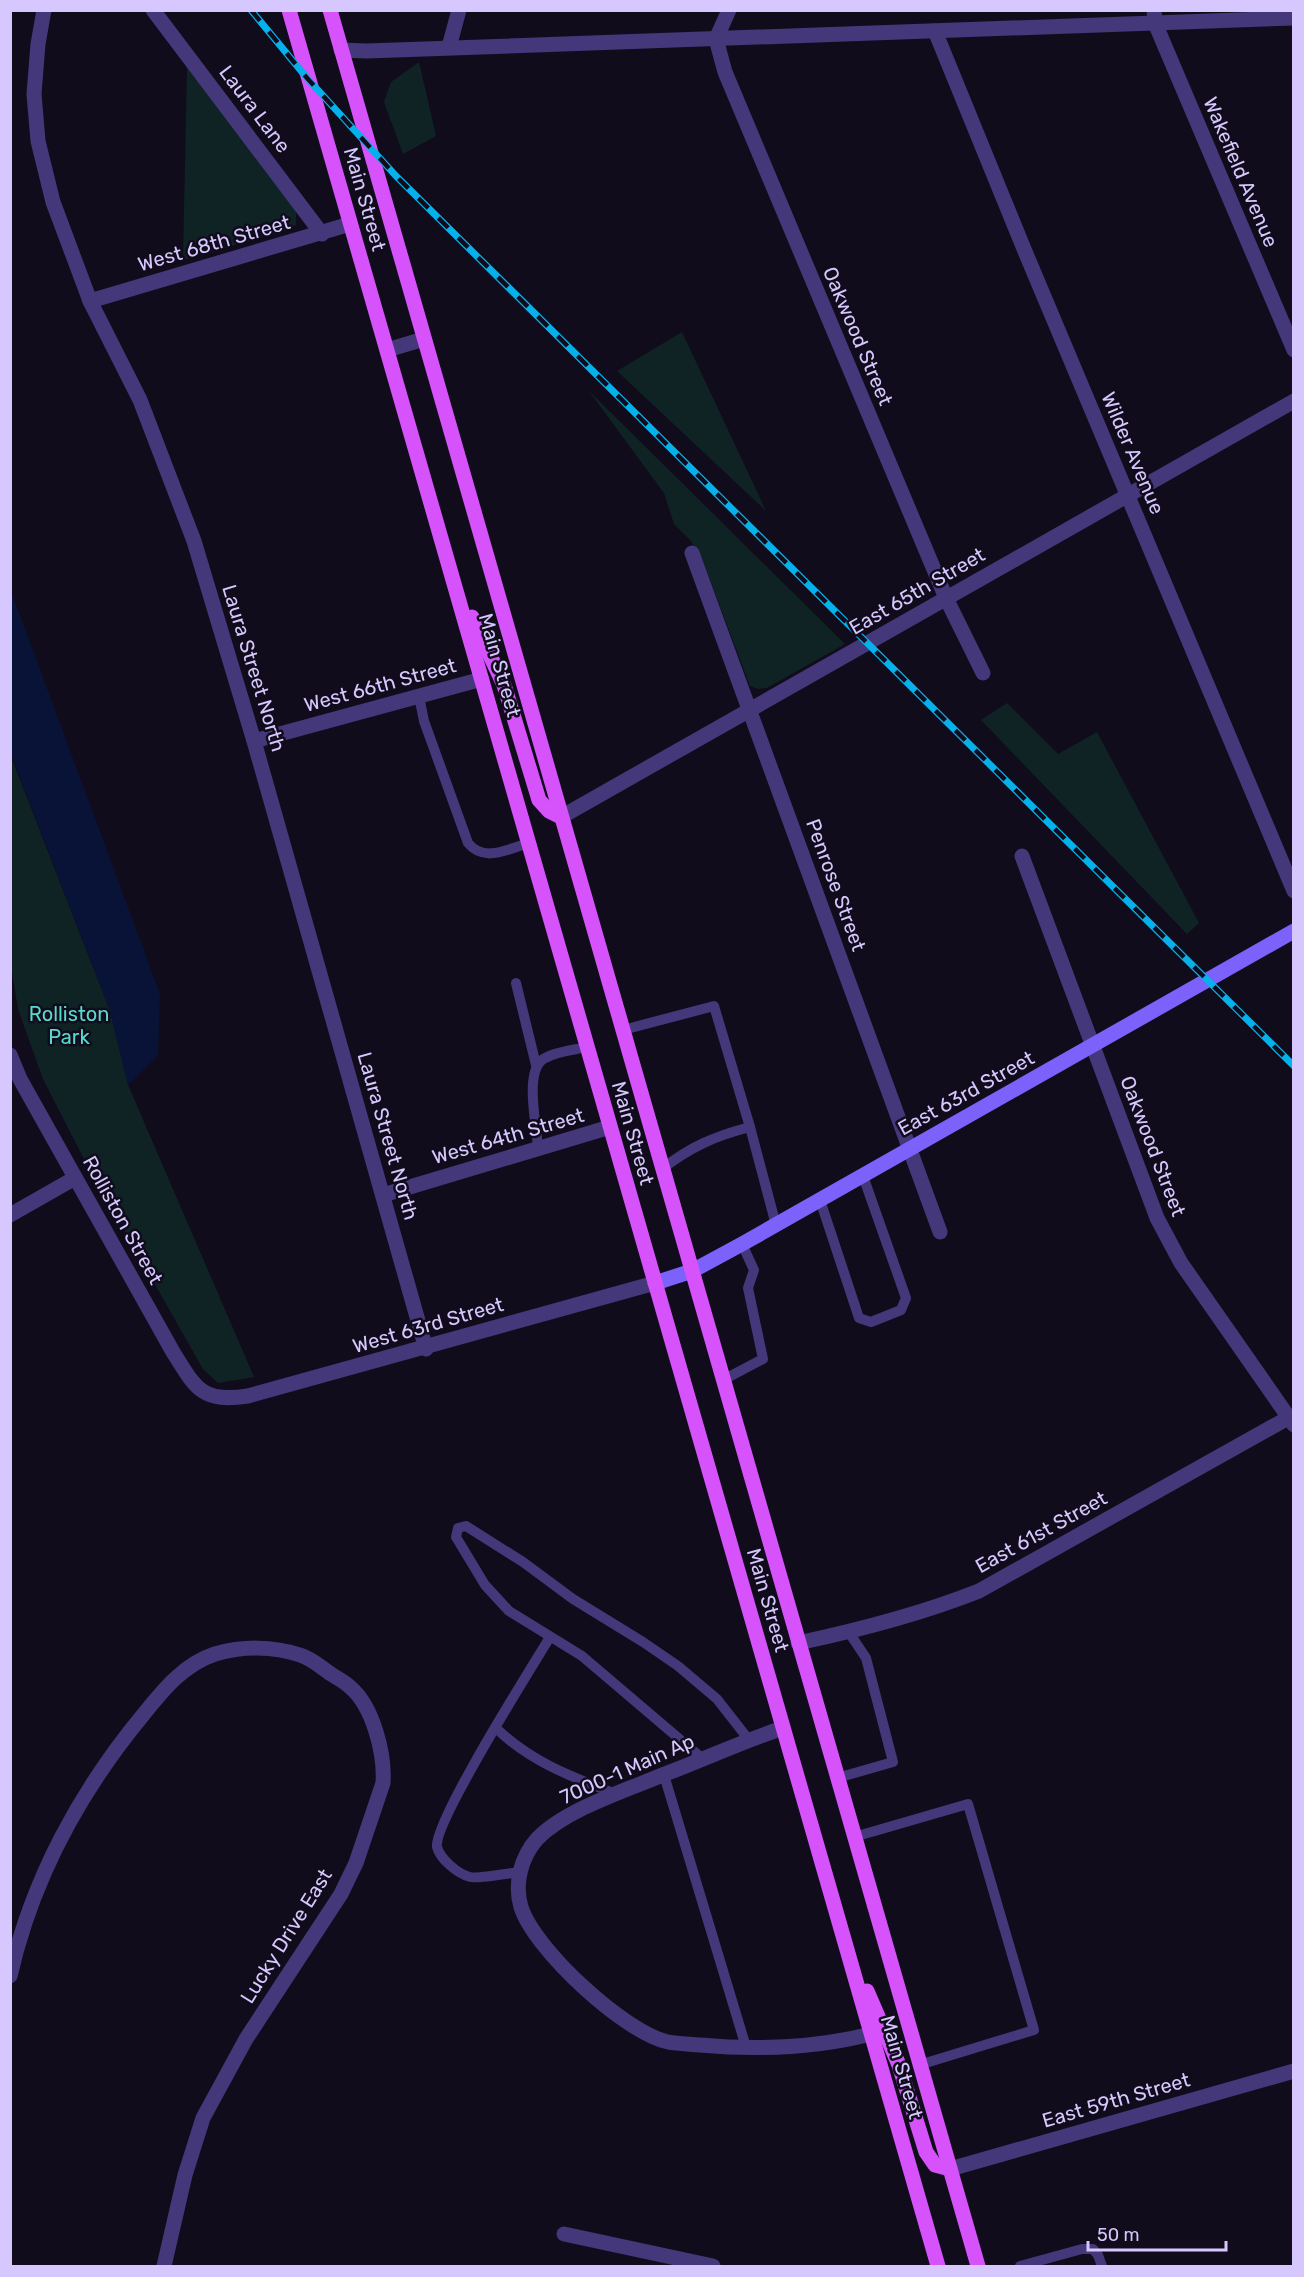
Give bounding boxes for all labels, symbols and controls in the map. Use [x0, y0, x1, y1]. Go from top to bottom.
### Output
street label: Laura Lane [214, 61, 296, 157]
street label: Wakefield Avenue [1199, 93, 1283, 251]
street label: Main Street [339, 144, 391, 254]
street label: West 68th Street [135, 210, 293, 276]
street label: Oakwood Street [818, 263, 898, 409]
street label: Wilder Avenue [1096, 388, 1170, 518]
street label: East 65th Street [845, 542, 989, 640]
street label: Laura Street North [217, 582, 291, 754]
street label: Main Street [474, 610, 526, 720]
street label: West 66th Street [301, 653, 459, 717]
street label: Penrose Street [801, 816, 871, 955]
park label: Rolliston Park [29, 1002, 109, 1049]
street label: East 63rd Street [894, 1046, 1039, 1140]
street label: Laura Street North [353, 1049, 423, 1223]
street label: Oakwood Street [1115, 1072, 1191, 1220]
street label: Main Street [607, 1078, 659, 1188]
street label: West 64th Street [429, 1103, 587, 1169]
street label: Rolliston Street [78, 1151, 168, 1289]
street label: West 63rd Street [350, 1292, 506, 1358]
street label: East 61st Street [971, 1486, 1111, 1578]
street label: Main Street [742, 1545, 794, 1655]
street label: 7000-1 Main Ap [556, 1729, 698, 1809]
street label: Lucky Drive East [235, 1864, 337, 2008]
street label: Main Street [876, 2012, 928, 2122]
street label: East 59th Street [1039, 2067, 1193, 2133]
scale bar [1088, 2214, 1226, 2252]
text: 50 m [1097, 2224, 1140, 2246]

